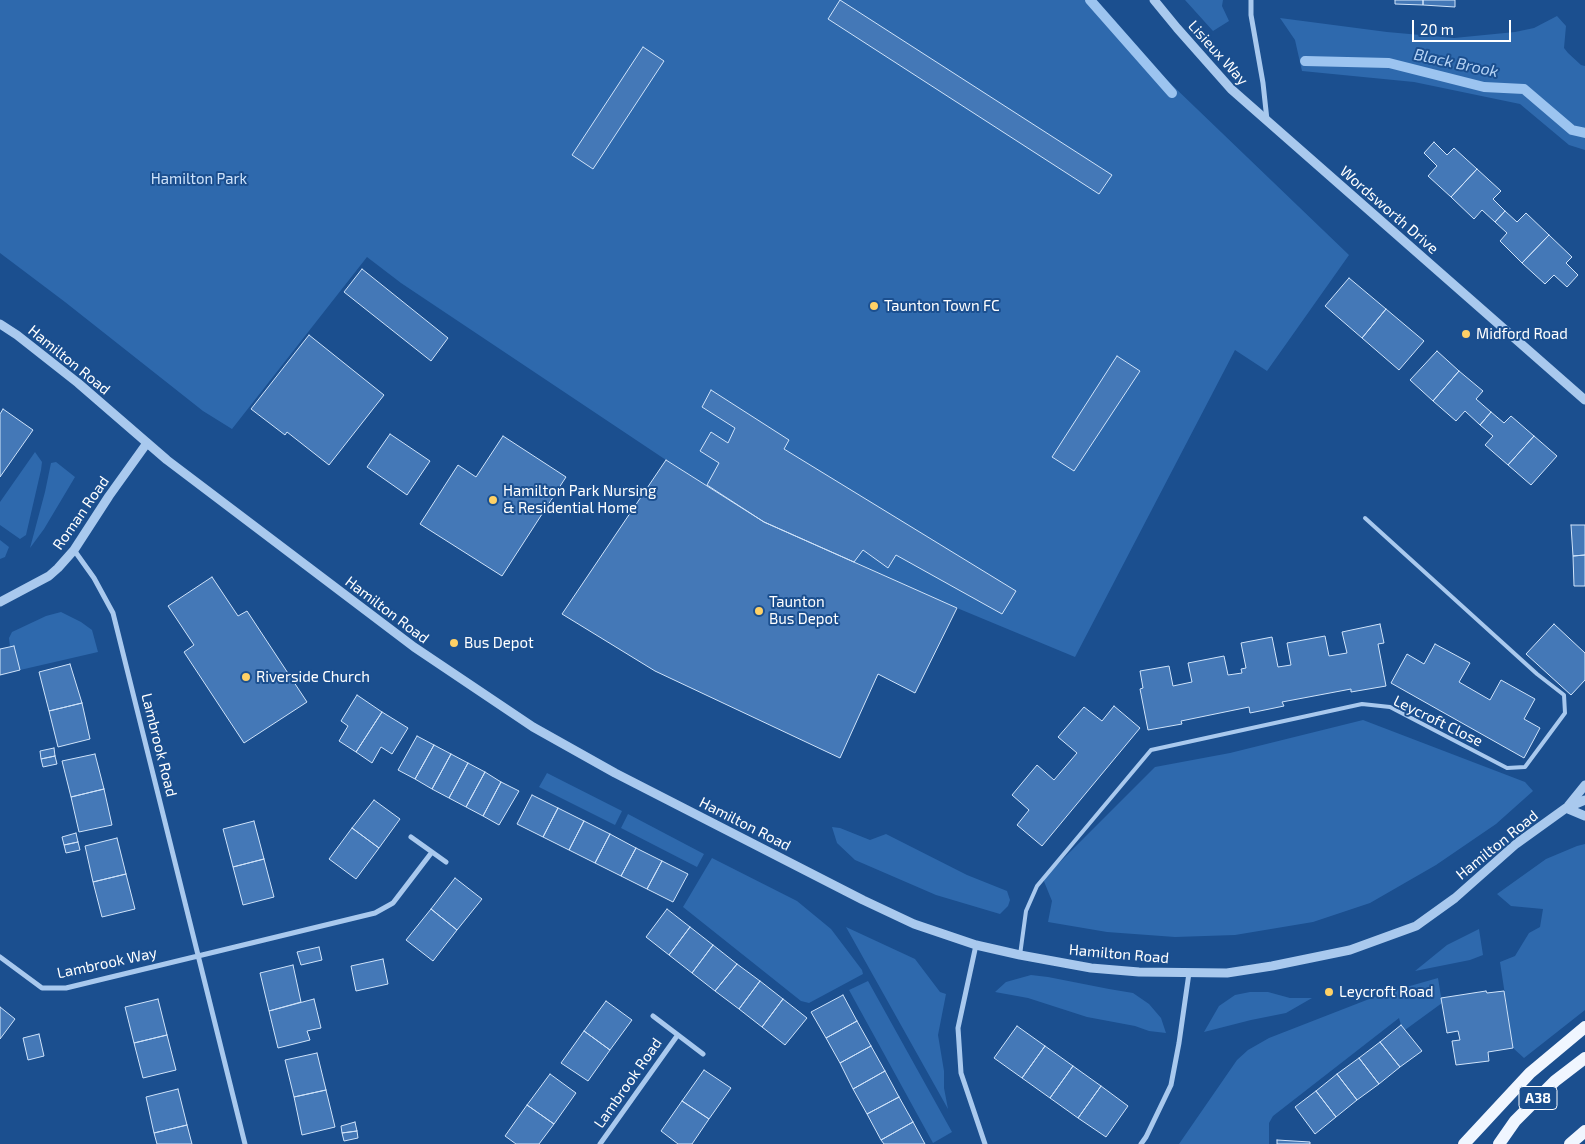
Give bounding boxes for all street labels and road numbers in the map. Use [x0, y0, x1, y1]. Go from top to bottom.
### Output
street label: Lisieux Way [1184, 17, 1252, 89]
street label: Wordsworth Drive [1336, 162, 1442, 258]
street label: Hamilton Road [24, 321, 114, 399]
street label: Roman Road [49, 473, 113, 553]
street label: Hamilton Road [342, 573, 432, 647]
street label: Lambrook Road [137, 691, 181, 799]
street label: Leycroft Close [1390, 692, 1486, 750]
street label: Hamilton Road [696, 793, 794, 855]
street label: Hamilton Road [1452, 806, 1542, 884]
street label: Hamilton Road [1068, 941, 1170, 967]
street label: Lambrook Way [55, 944, 159, 982]
street label: Lambrook Road [590, 1034, 666, 1132]
road number: A38 [1519, 1086, 1557, 1110]

